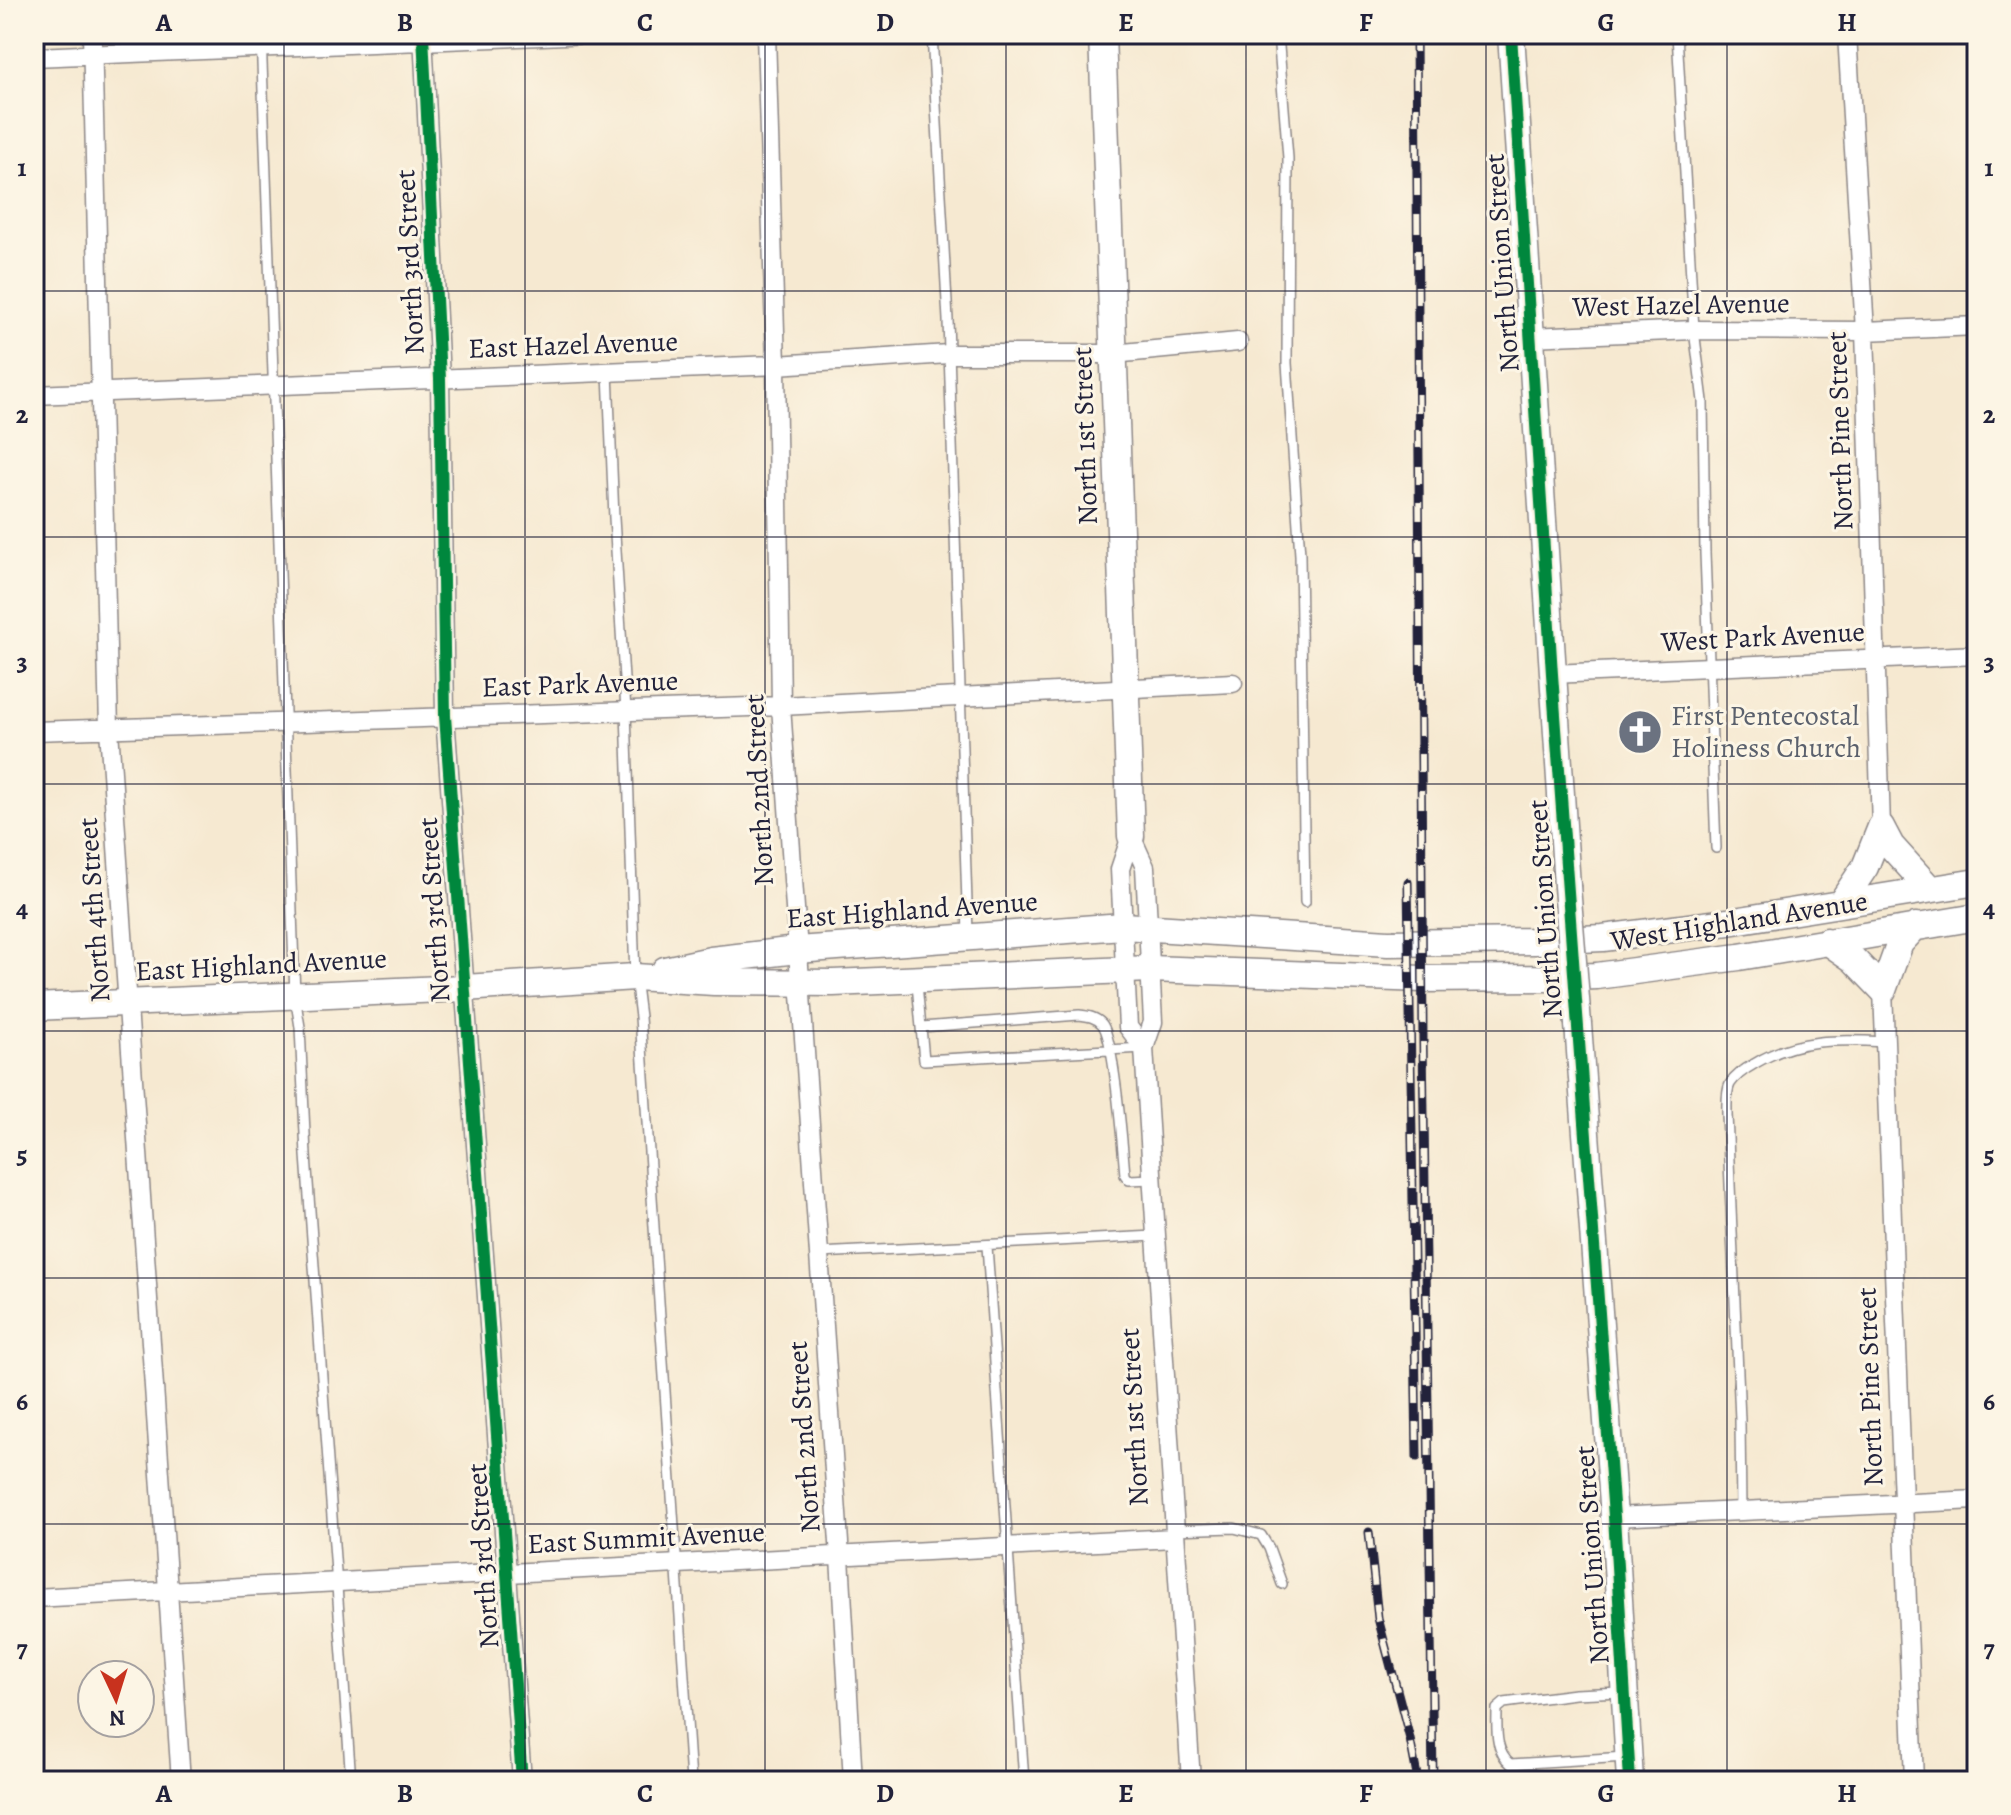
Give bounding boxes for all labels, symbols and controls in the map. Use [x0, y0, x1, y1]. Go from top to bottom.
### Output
text: A [155, 5, 173, 40]
text: B [397, 5, 413, 40]
text: C [637, 5, 653, 40]
text: D [876, 5, 894, 40]
text: E [1118, 5, 1134, 40]
text: F [1359, 5, 1373, 40]
text: G [1597, 5, 1615, 40]
text: H [1837, 5, 1857, 40]
text: 1 [17, 150, 27, 185]
text: 1 [1984, 150, 1994, 185]
street label: North Union Street [1475, 152, 1529, 374]
street label: North 3rd Street [386, 168, 434, 356]
street label: West Hazel Avenue [1571, 284, 1790, 326]
street label: East Hazel Avenue [467, 322, 679, 368]
street label: North Pine Street [1818, 331, 1862, 531]
street label: North 1st Street [1063, 346, 1107, 526]
text: 2 [16, 397, 29, 432]
text: 2 [1983, 397, 1996, 432]
street label: West Park Avenue [1659, 613, 1866, 661]
text: 3 [16, 644, 28, 679]
text: 3 [1983, 644, 1995, 679]
street label: East Park Avenue [481, 662, 679, 706]
street label: North 2nd Street [735, 693, 783, 887]
place label: First Pentecostal Holiness Church [1671, 697, 1861, 767]
church icon: First Pentecostal Holiness Church [1616, 708, 1664, 756]
street label: North Union Street [1518, 798, 1572, 1020]
street label: North 4th Street [69, 816, 119, 1004]
street label: North 3rd Street [409, 816, 459, 1004]
street label: East Highland Avenue [785, 882, 1039, 938]
street label: West Highland Avenue [1607, 882, 1870, 960]
text: 4 [16, 891, 28, 926]
text: 4 [1983, 891, 1995, 926]
street label: East Highland Avenue [134, 939, 388, 991]
text: 5 [16, 1137, 28, 1172]
text: 5 [1983, 1137, 1995, 1172]
street label: North Pine Street [1848, 1287, 1892, 1487]
street label: North 1st Street [1110, 1327, 1158, 1507]
street label: North 2nd Street [778, 1340, 830, 1534]
text: 6 [16, 1384, 28, 1419]
text: 6 [1983, 1384, 1995, 1419]
street label: North Union Street [1565, 1444, 1619, 1666]
street label: North 3rd Street [458, 1462, 508, 1650]
street label: East Summit Avenue [526, 1513, 766, 1563]
text: 7 [16, 1631, 28, 1666]
text: 7 [1983, 1631, 1995, 1666]
north arrow [76, 1659, 156, 1739]
text: N [108, 1702, 126, 1733]
text: A [155, 1776, 173, 1811]
text: B [397, 1776, 413, 1811]
text: C [637, 1776, 653, 1811]
text: D [876, 1776, 894, 1811]
text: E [1118, 1776, 1134, 1811]
text: F [1359, 1776, 1373, 1811]
text: G [1597, 1776, 1615, 1811]
text: H [1837, 1776, 1857, 1811]

